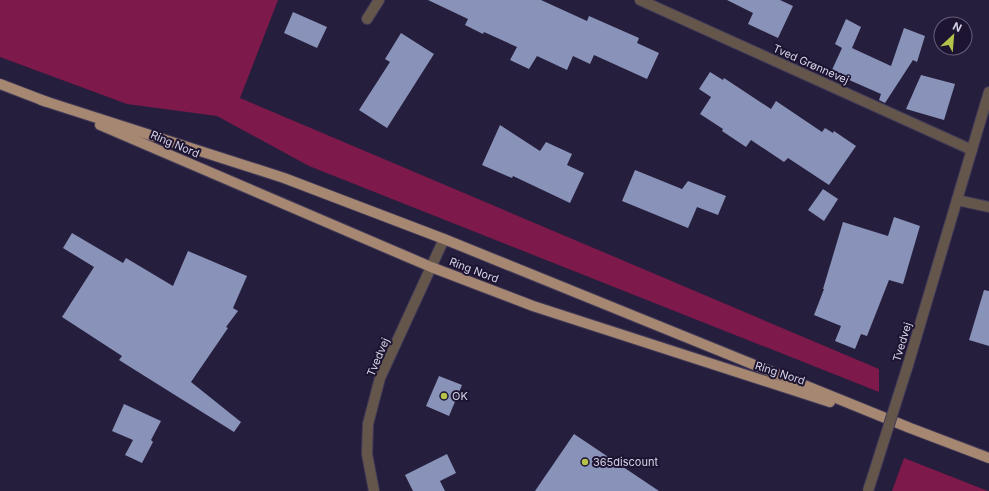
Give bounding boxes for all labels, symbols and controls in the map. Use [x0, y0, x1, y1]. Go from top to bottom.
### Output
north arrow [933, 16, 973, 56]
text: N [951, 19, 964, 35]
street label: Tved Grønnevej [771, 41, 851, 87]
street label: Ring Nord [148, 127, 202, 161]
street label: Ring Nord [447, 254, 501, 286]
street label: Tvedvej [889, 321, 915, 363]
street label: Tvedvej [364, 336, 392, 378]
street label: Ring Nord [753, 358, 807, 388]
place label: OK [452, 389, 468, 403]
marker: OK [439, 391, 449, 401]
place label: 365discount [593, 455, 658, 469]
marker: 365discount [580, 457, 590, 467]

